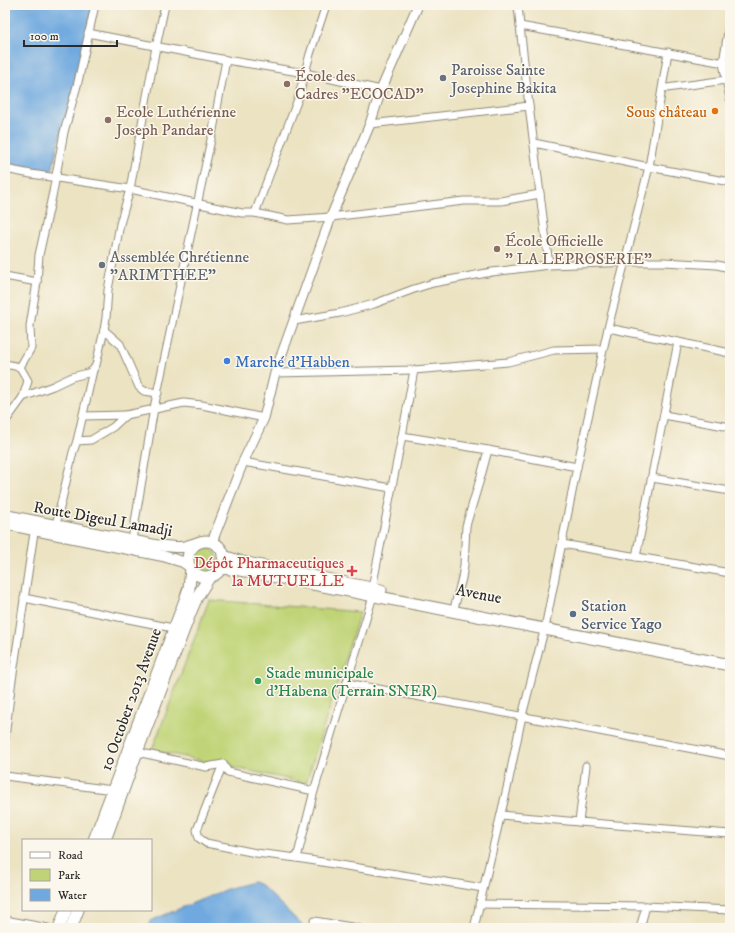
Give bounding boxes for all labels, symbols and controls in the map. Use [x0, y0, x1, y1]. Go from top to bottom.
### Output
scale bar [24, 22, 117, 48]
text: 100 m [30, 29, 59, 44]
place label: Paroisse Sainte Josephine Bakita [449, 60, 557, 98]
place label: École des Cadres "ECOCAD" [295, 66, 424, 104]
marker: Paroisse Sainte Josephine Bakita [438, 73, 448, 83]
marker: École des Cadres "ECOCAD" [282, 79, 292, 89]
place label: Ecole Luthérienne Joseph Pandare [114, 102, 236, 140]
place label: Sous château [626, 102, 707, 122]
marker: Sous château [710, 106, 720, 116]
marker: Ecole Luthérienne Joseph Pandare [103, 115, 113, 125]
place label: École Officielle " LA LEPROSERIE" [505, 231, 652, 269]
marker: École Officielle " LA LEPROSERIE" [492, 244, 502, 254]
place label: Assemblée Chrétienne "ARIMTHEE" [110, 247, 249, 285]
marker: Assemblée Chrétienne "ARIMTHEE" [97, 260, 107, 270]
place label: Marché d'Habben [235, 352, 351, 372]
marker: Marché d'Habben [222, 356, 232, 366]
street label: Route Digeul Lamadji [32, 497, 174, 541]
place label: Dépôt Pharmaceutiques la MUTUELLE [194, 553, 344, 591]
marker: Dépôt Pharmaceutiques la MUTUELLE [347, 566, 357, 576]
street label: Avenue [454, 580, 504, 608]
place label: Station Service Yago [581, 596, 662, 634]
marker: Station Service Yago [568, 609, 578, 619]
street label: 10 October 2013 Avenue [96, 625, 166, 773]
place label: Stade municipale d'Habena (Terrain SNER) [266, 663, 437, 701]
marker: Stade municipale d'Habena (Terrain SNER) [253, 676, 263, 686]
legend [22, 839, 152, 911]
text: Road [58, 848, 83, 863]
text: Park [58, 868, 80, 883]
text: Water [57, 888, 87, 903]

